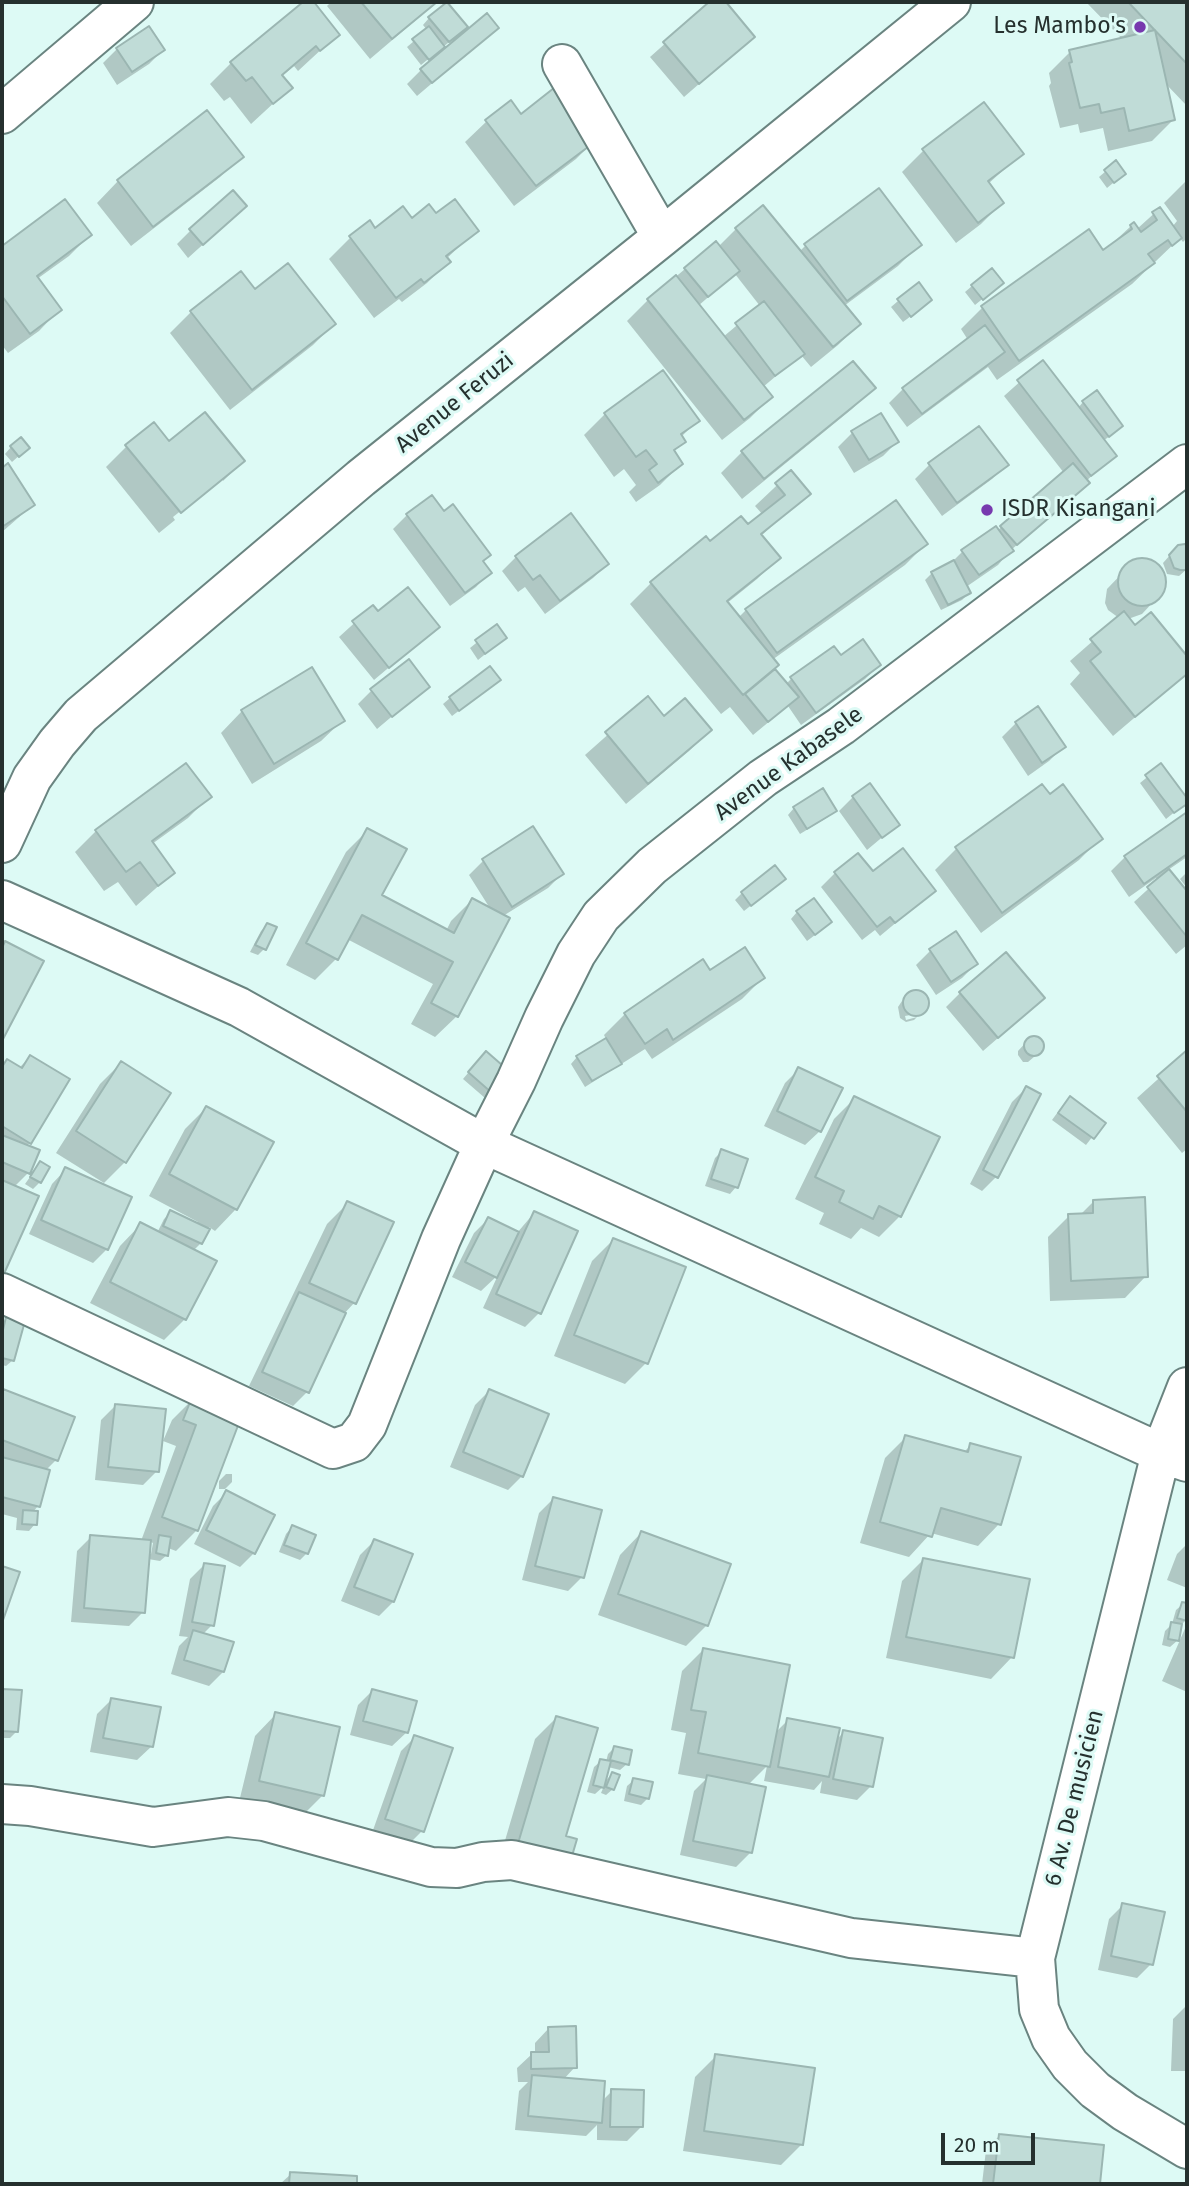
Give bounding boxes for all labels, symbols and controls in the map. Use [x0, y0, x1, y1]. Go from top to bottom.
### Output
place label: Les Mambo's [993, 13, 1126, 41]
marker: Les Mambo's [1132, 19, 1148, 35]
street label: Avenue Feruzi [390, 347, 520, 459]
place label: ISDR Kisangani [1001, 496, 1156, 524]
marker: ISDR Kisangani [979, 502, 995, 518]
street label: Avenue Kabasele [710, 701, 868, 827]
street label: 6 Av. De musicien [1040, 1707, 1110, 1889]
scale bar [944, 2120, 1038, 2164]
text: 20 m [954, 2132, 1000, 2158]

